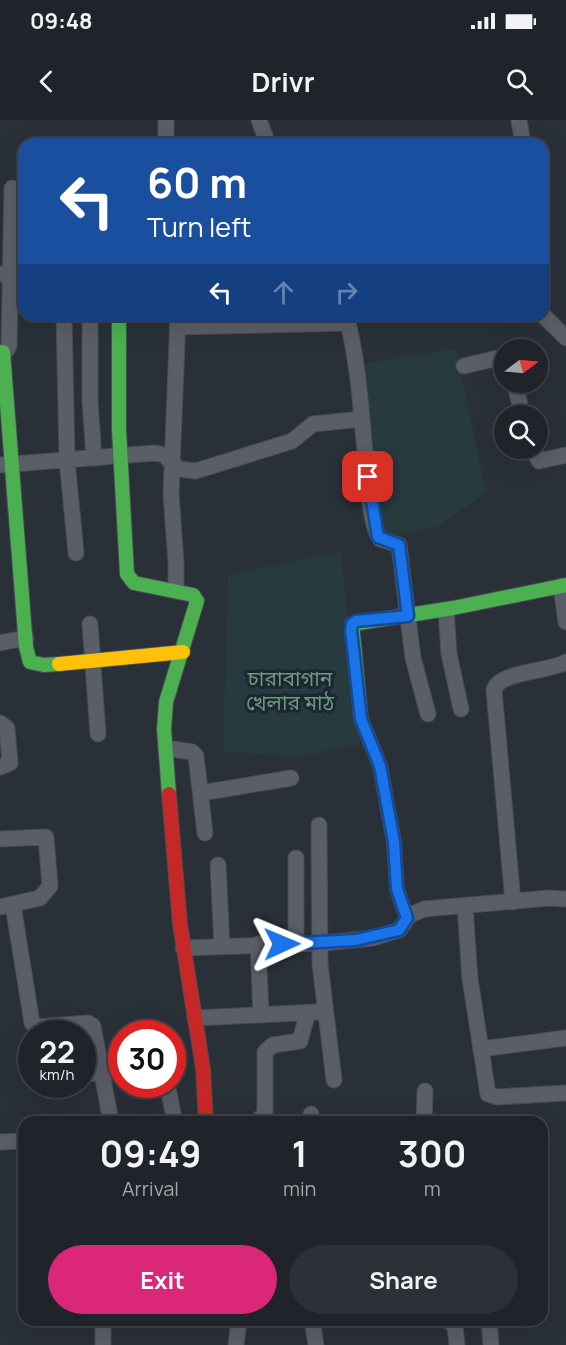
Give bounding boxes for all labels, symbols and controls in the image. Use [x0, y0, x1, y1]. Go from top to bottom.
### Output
text: 09:48 [30, 6, 93, 36]
text: Drivr [252, 63, 314, 100]
icon: back [30, 65, 63, 98]
icon: search [503, 65, 536, 98]
text: 60 m [147, 153, 247, 211]
icon: left [48, 162, 126, 240]
text: Turn left [147, 208, 251, 245]
icon: left [204, 276, 237, 309]
icon: ahead [267, 276, 300, 309]
icon: right [330, 276, 363, 309]
north arrow [494, 339, 548, 393]
map controls [494, 339, 548, 459]
button: search [494, 405, 548, 459]
pin [342, 451, 393, 502]
icon: arrive [351, 460, 384, 493]
park label: চারাবাগান খেলার মাঠ [246, 664, 335, 716]
position arrow [250, 912, 314, 976]
speed limit sign: 30 [108, 1020, 186, 1098]
text: 22 [39, 1031, 75, 1072]
text: km/h [40, 1064, 74, 1085]
text: 09:49 [100, 1129, 201, 1178]
text: 1 [292, 1129, 308, 1178]
text: 300 [398, 1129, 466, 1178]
text: Arrival [122, 1175, 179, 1202]
text: min [283, 1175, 316, 1202]
text: m [424, 1175, 441, 1202]
button: Exit [48, 1245, 277, 1314]
button: Share [289, 1245, 518, 1314]

